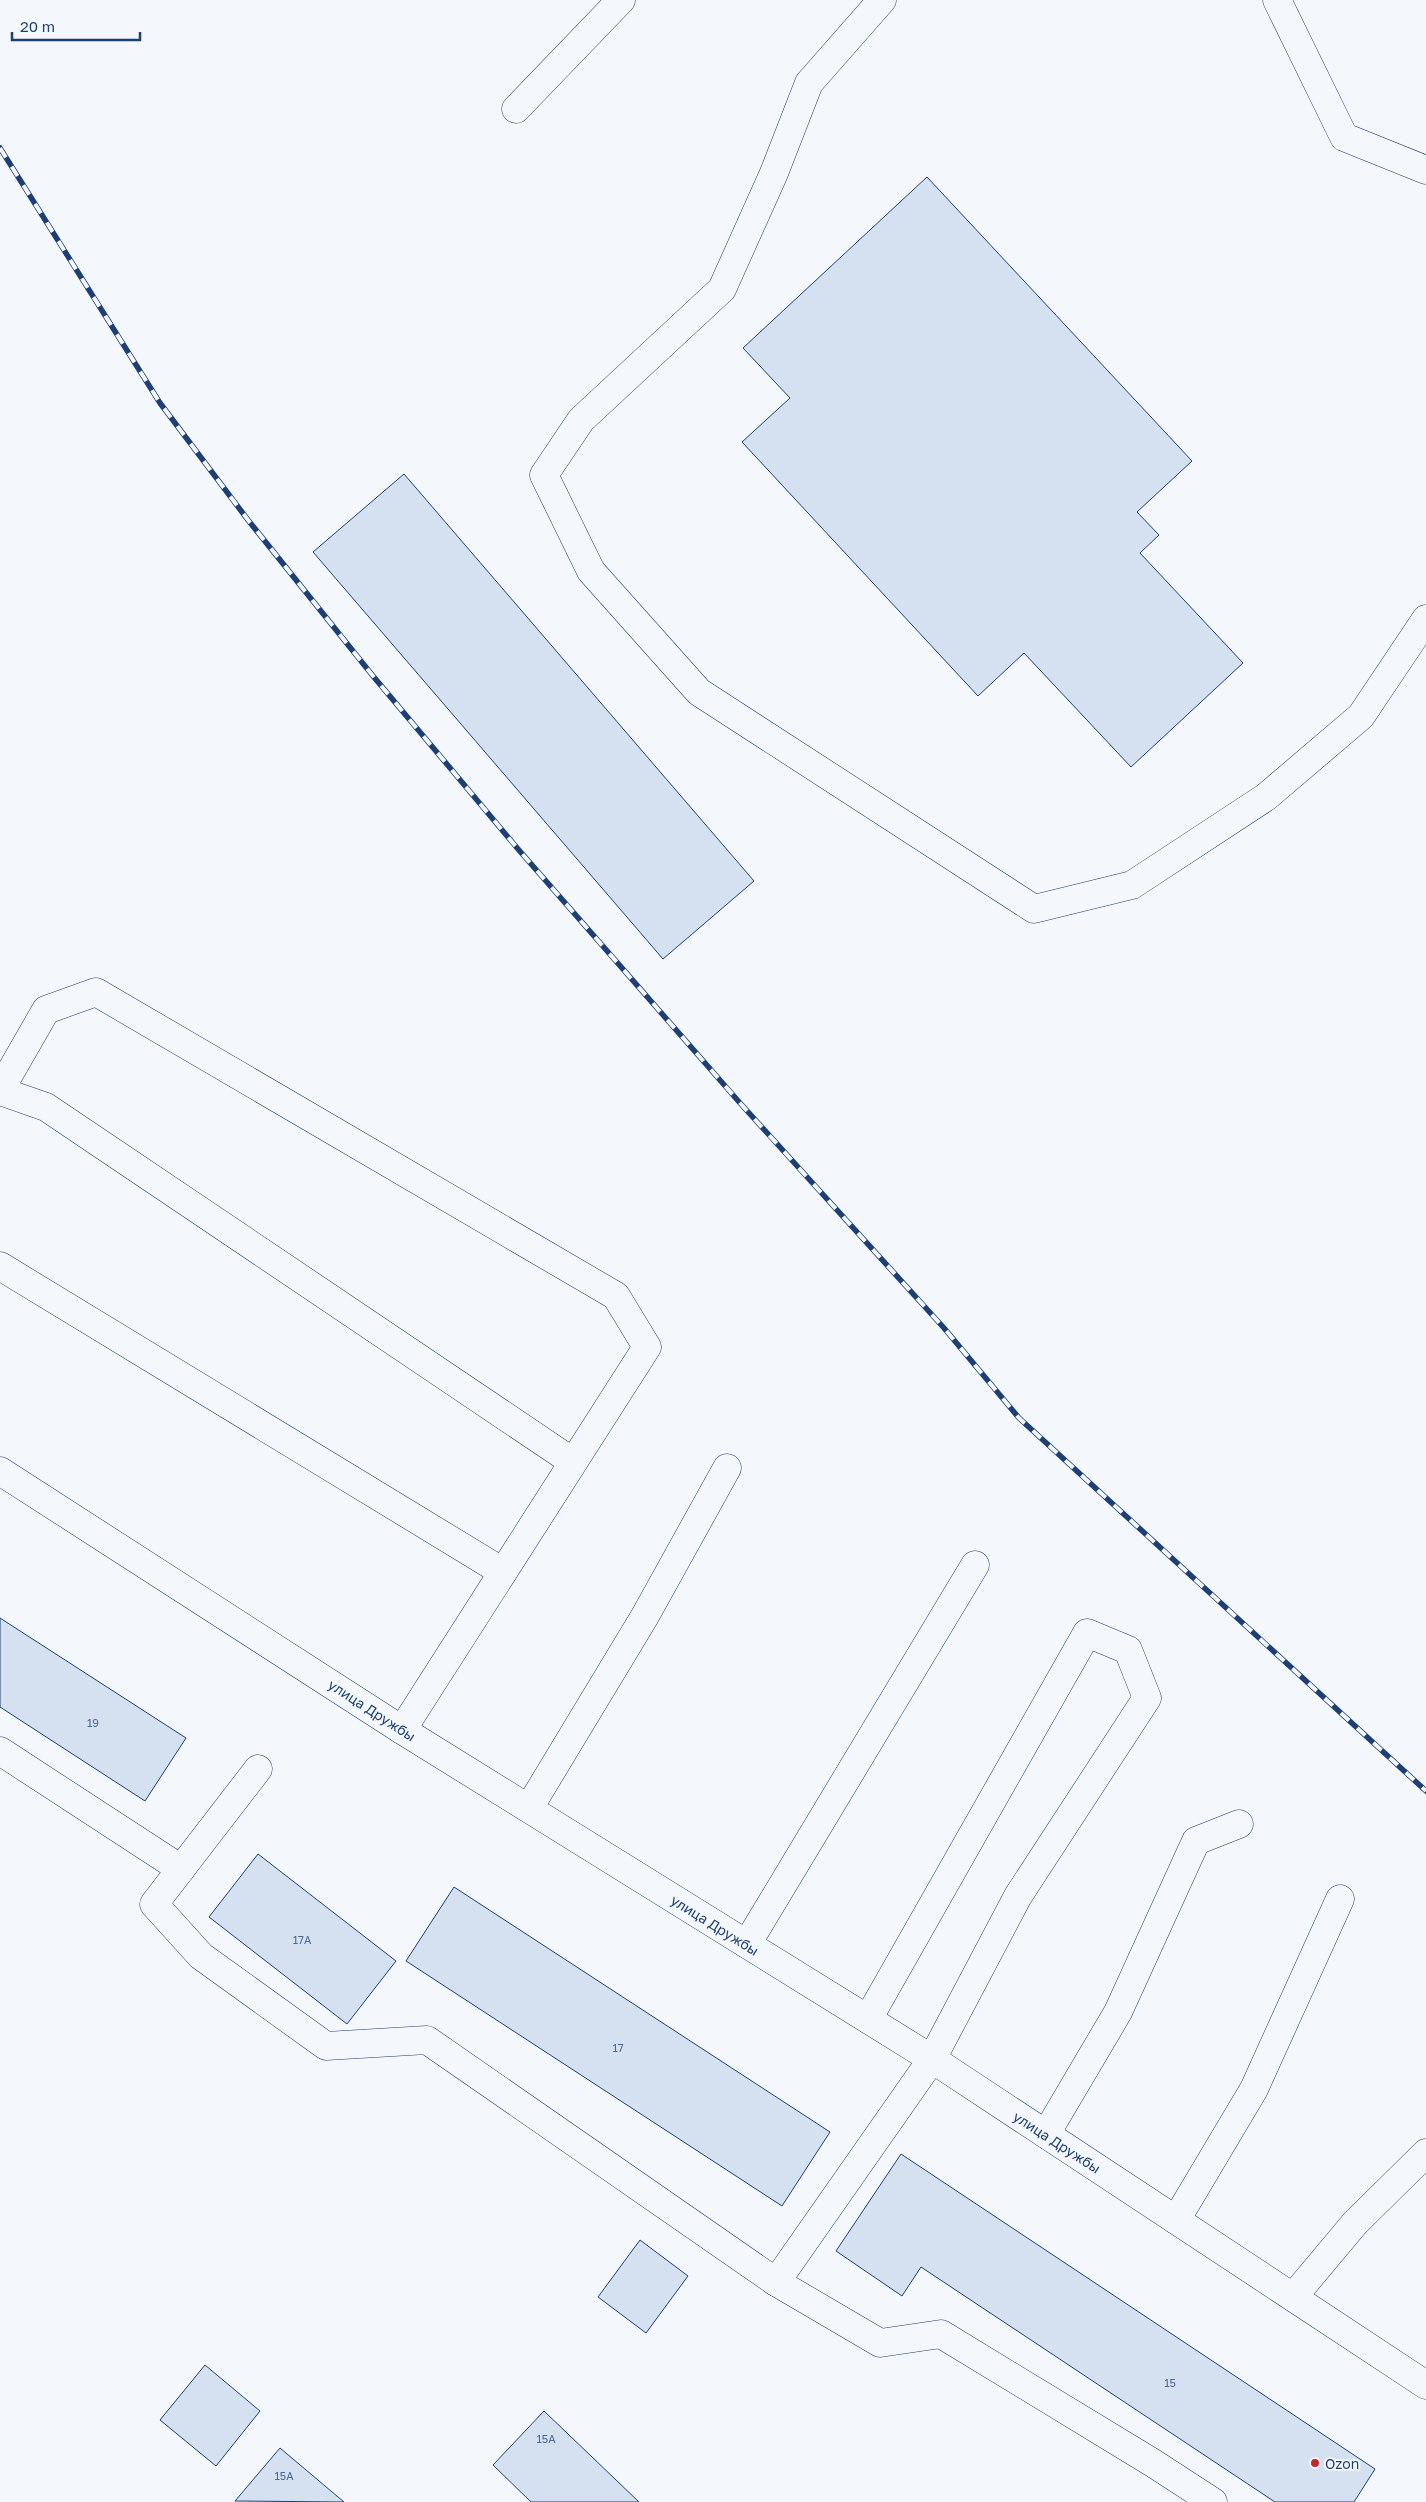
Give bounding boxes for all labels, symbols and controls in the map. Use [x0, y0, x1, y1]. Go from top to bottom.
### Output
scale bar [12, 10, 140, 42]
text: 20 m [20, 17, 55, 35]
street label: улица Дружбы [325, 1675, 419, 1745]
house number: 19 [87, 1716, 99, 1729]
street label: улица Дружбы [668, 1891, 762, 1959]
house number: 17А [293, 1933, 312, 1946]
house number: 17 [612, 2041, 624, 2054]
street label: улица Дружбы [1010, 2107, 1104, 2177]
house number: 15 [1164, 2376, 1176, 2389]
house number: 15А [536, 2432, 556, 2445]
place label: Ozon [1325, 2455, 1359, 2472]
marker: Ozon [1309, 2457, 1321, 2469]
house number: 15А [274, 2469, 294, 2482]

